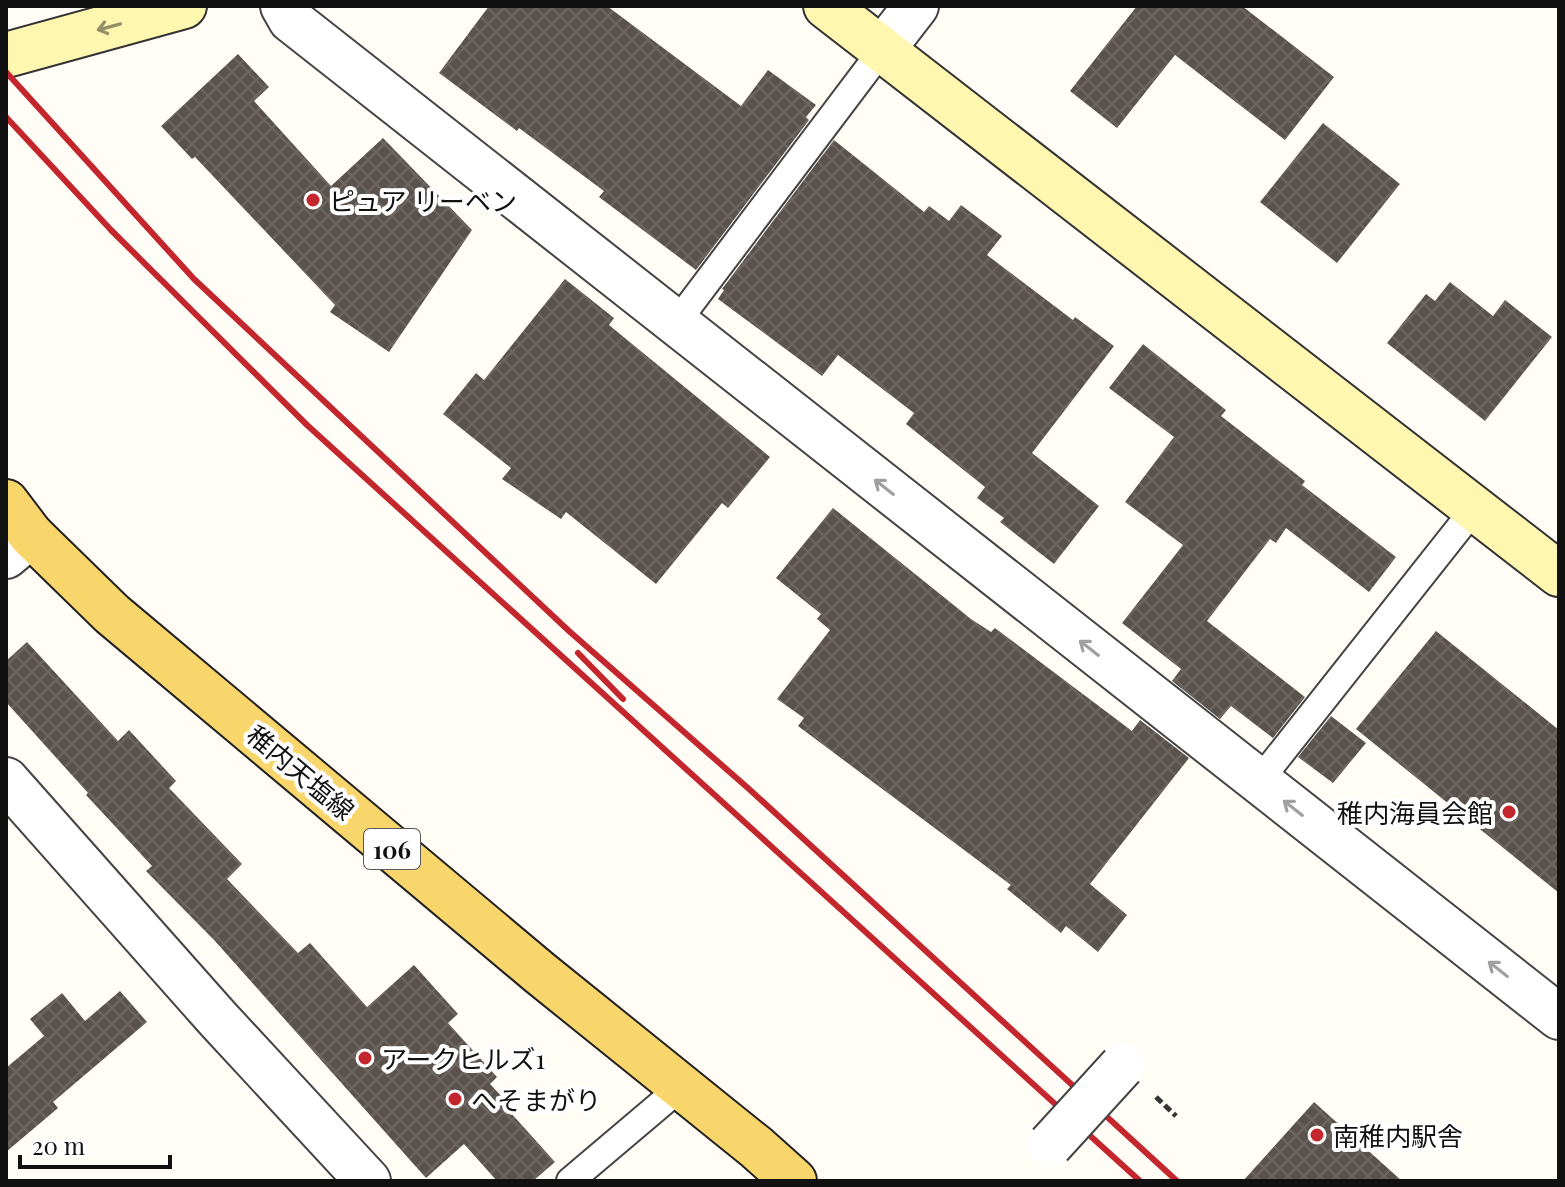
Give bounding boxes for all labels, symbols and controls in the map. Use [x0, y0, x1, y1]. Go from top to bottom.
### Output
one-way arrow [96, 20, 122, 35]
place label: ピュア リーベン [329, 183, 517, 218]
marker: ピュア リーベン [304, 191, 322, 209]
one-way arrow [874, 479, 895, 496]
one-way arrow [1079, 639, 1100, 656]
street label: 稚内天塩線 [240, 717, 362, 827]
place label: 稚内海員会館 [1337, 795, 1493, 830]
one-way arrow [1283, 800, 1304, 817]
marker: 稚内海員会館 [1500, 803, 1518, 821]
road number: 106 [364, 829, 420, 869]
one-way arrow [1488, 960, 1509, 978]
place label: アークヒルズ1 [381, 1041, 545, 1076]
marker: アークヒルズ1 [356, 1049, 374, 1067]
place label: へそまがり [471, 1082, 601, 1117]
marker: へそまがり [446, 1090, 464, 1108]
place label: 南稚内駅舎 [1333, 1118, 1463, 1153]
scale bar [20, 1119, 170, 1169]
marker: 南稚内駅舎 [1308, 1126, 1326, 1144]
text: 20 m [32, 1129, 85, 1161]

